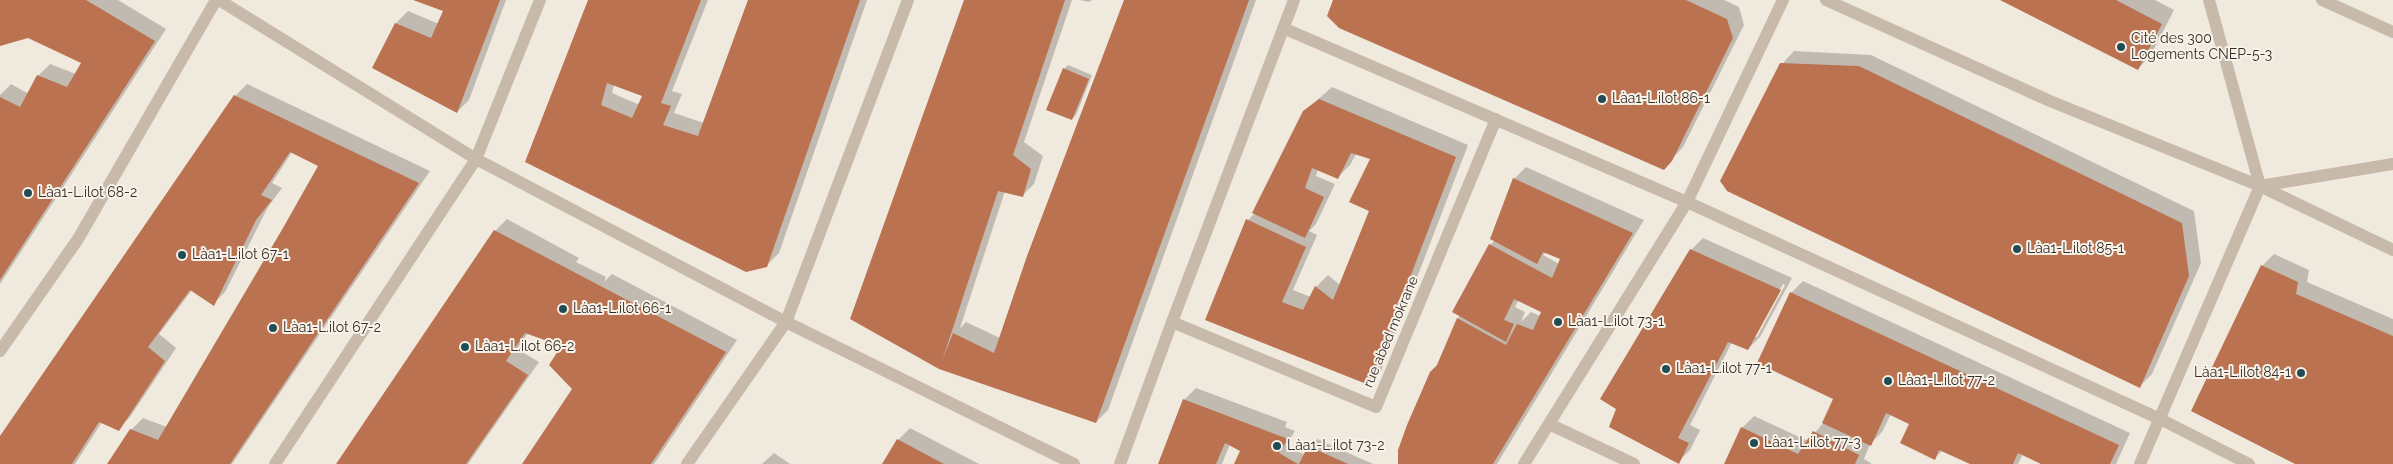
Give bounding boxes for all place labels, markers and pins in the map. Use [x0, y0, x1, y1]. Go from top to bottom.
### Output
place label: Cité des 300 Logements CNEP-5-3 [2131, 31, 2272, 64]
marker: Cité des 300 Logements CNEP-5-3 [2115, 41, 2127, 53]
place label: Làa1-L.ilot 86-1 [1612, 91, 1710, 107]
marker: Làa1-L.ilot 86-1 [1596, 93, 1608, 105]
place label: Làa1-L.ilot 68-2 [38, 185, 137, 201]
marker: Làa1-L.ilot 68-2 [22, 187, 34, 199]
place label: Làa1-L.ilot 85-1 [2027, 241, 2124, 257]
marker: Làa1-L.ilot 85-1 [2011, 243, 2023, 255]
place label: Làa1-L.ilot 67-1 [192, 247, 289, 263]
marker: Làa1-L.ilot 67-1 [176, 249, 188, 261]
place label: Làa1-L.ilot 66-1 [573, 301, 671, 317]
marker: Làa1-L.ilot 66-1 [557, 303, 569, 315]
place label: Làa1-L.ilot 73-1 [1568, 314, 1664, 330]
marker: Làa1-L.ilot 73-1 [1552, 316, 1564, 328]
place label: Làa1-L.ilot 67-2 [283, 320, 381, 336]
marker: Làa1-L.ilot 67-2 [267, 322, 279, 334]
place label: Làa1-L.ilot 66-2 [475, 339, 574, 355]
marker: Làa1-L.ilot 66-2 [459, 341, 471, 353]
place label: Làa1-L.ilot 77-1 [1676, 361, 1772, 377]
marker: Làa1-L.ilot 77-1 [1660, 363, 1672, 375]
place label: Làa1-L.ilot 84-1 [2194, 365, 2291, 381]
marker: Làa1-L.ilot 84-1 [2295, 367, 2307, 379]
place label: Làa1-L.ilot 77-2 [1898, 373, 1995, 389]
marker: Làa1-L.ilot 77-2 [1882, 375, 1894, 387]
place label: Làa1-L.ilot 77-3 [1764, 435, 1861, 451]
marker: Làa1-L.ilot 77-3 [1748, 437, 1760, 449]
place label: Làa1-L.ilot 73-2 [1287, 438, 1384, 454]
marker: Làa1-L.ilot 73-2 [1271, 440, 1283, 452]

